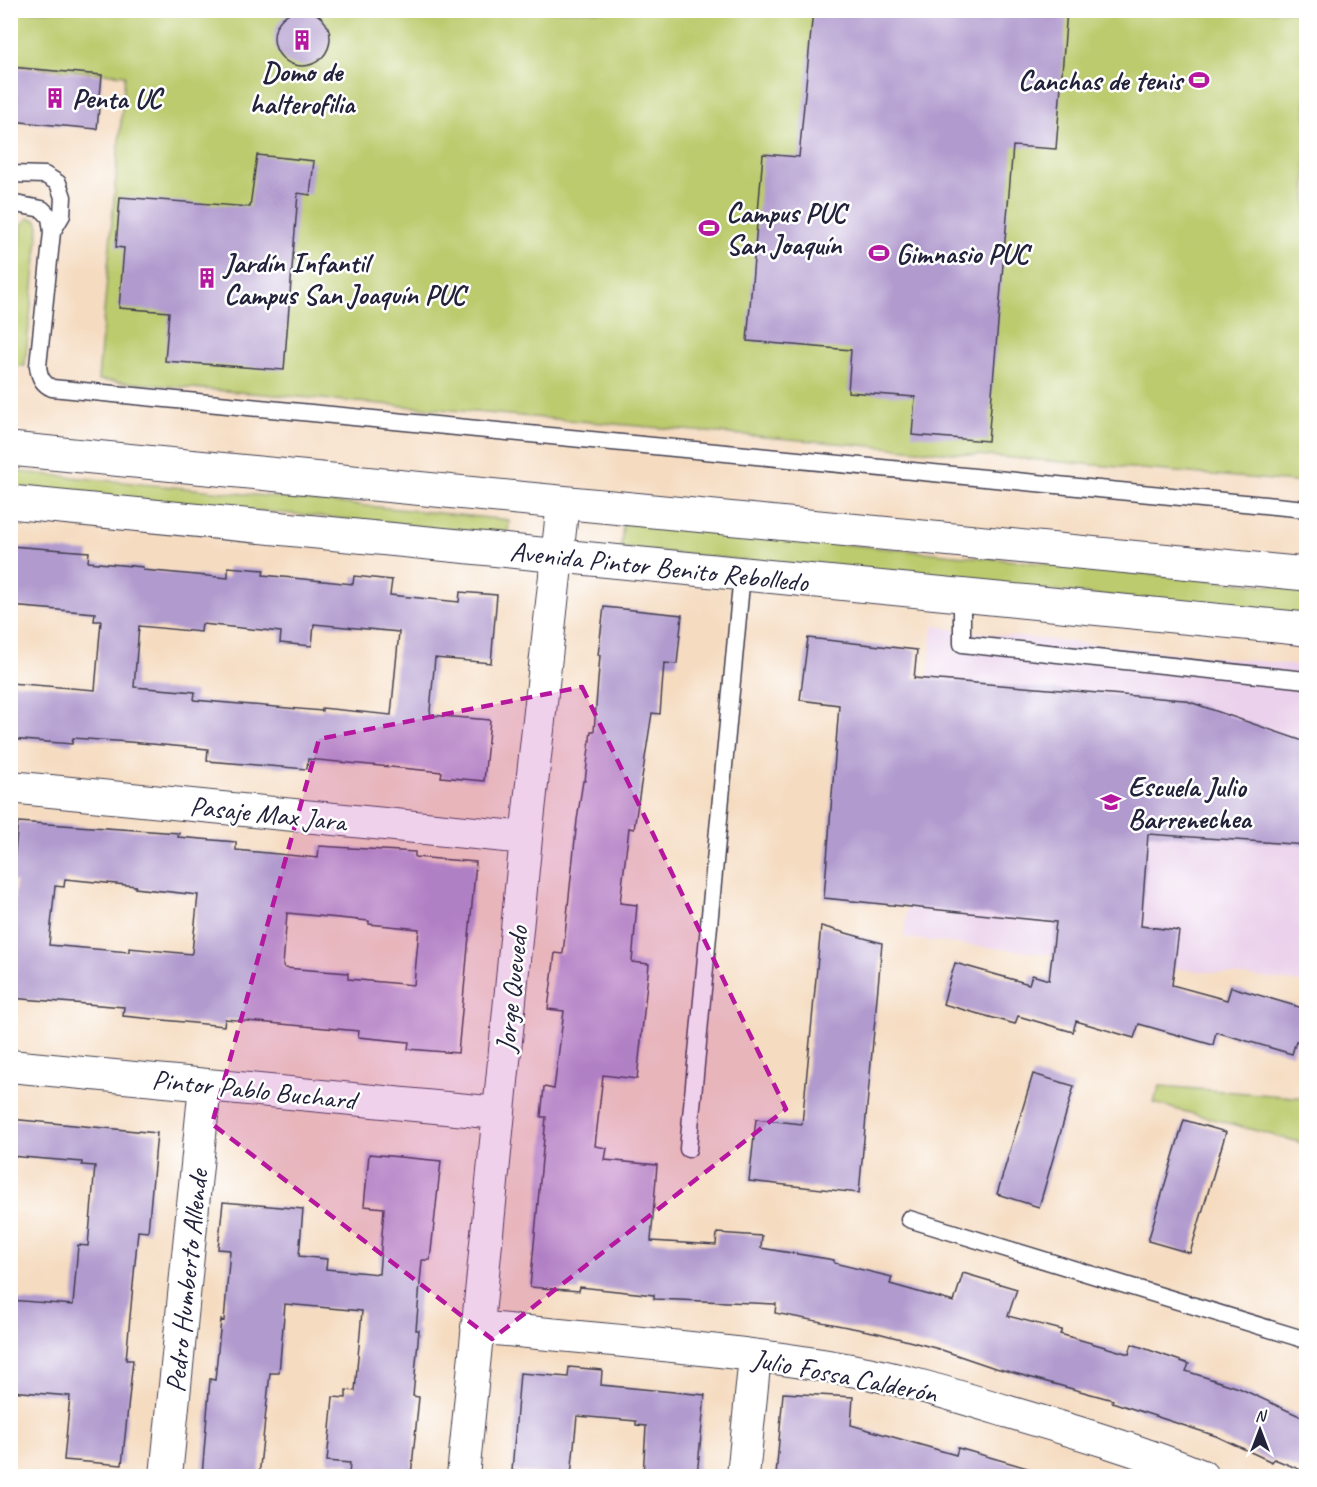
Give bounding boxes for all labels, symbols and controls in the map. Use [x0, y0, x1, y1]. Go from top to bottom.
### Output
building icon: Domo de halterofilia [290, 28, 314, 52]
place label: Domo de halterofilia [250, 54, 357, 121]
place label: Canchas de tenis [1018, 63, 1185, 98]
sports icon: Canchas de tenis [1187, 68, 1211, 92]
place label: Penta UC [72, 81, 165, 116]
building icon: Penta UC [43, 86, 67, 110]
place label: Campus PUC San Joaquín [726, 195, 850, 262]
sports icon: Campus PUC San Joaquín [697, 216, 721, 240]
place label: Gimnasio PUC [896, 236, 1033, 271]
sports icon: Gimnasio PUC [867, 241, 891, 265]
place label: Jardín Infantil Campus San Joaquín PUC [222, 245, 469, 312]
building icon: Jardín Infantil Campus San Joaquín PUC [195, 266, 219, 290]
street label: Avenida Pintor Benito Rebolledo [508, 533, 812, 600]
place label: Escuela Julio Barrenechea [1128, 769, 1253, 836]
street label: Pasaje Max Jara [188, 788, 350, 839]
school or university icon: Escuela Julio Barrenechea [1099, 790, 1123, 814]
street label: Jorge Quevedo [487, 922, 536, 1056]
street label: Pintor Pablo Buchard [150, 1061, 362, 1118]
street label: Pedro Humberto Allende [157, 1166, 216, 1394]
street label: Julio Fossa Calderón [748, 1340, 941, 1411]
north arrow [1230, 1400, 1290, 1460]
text: N [1255, 1406, 1268, 1426]

